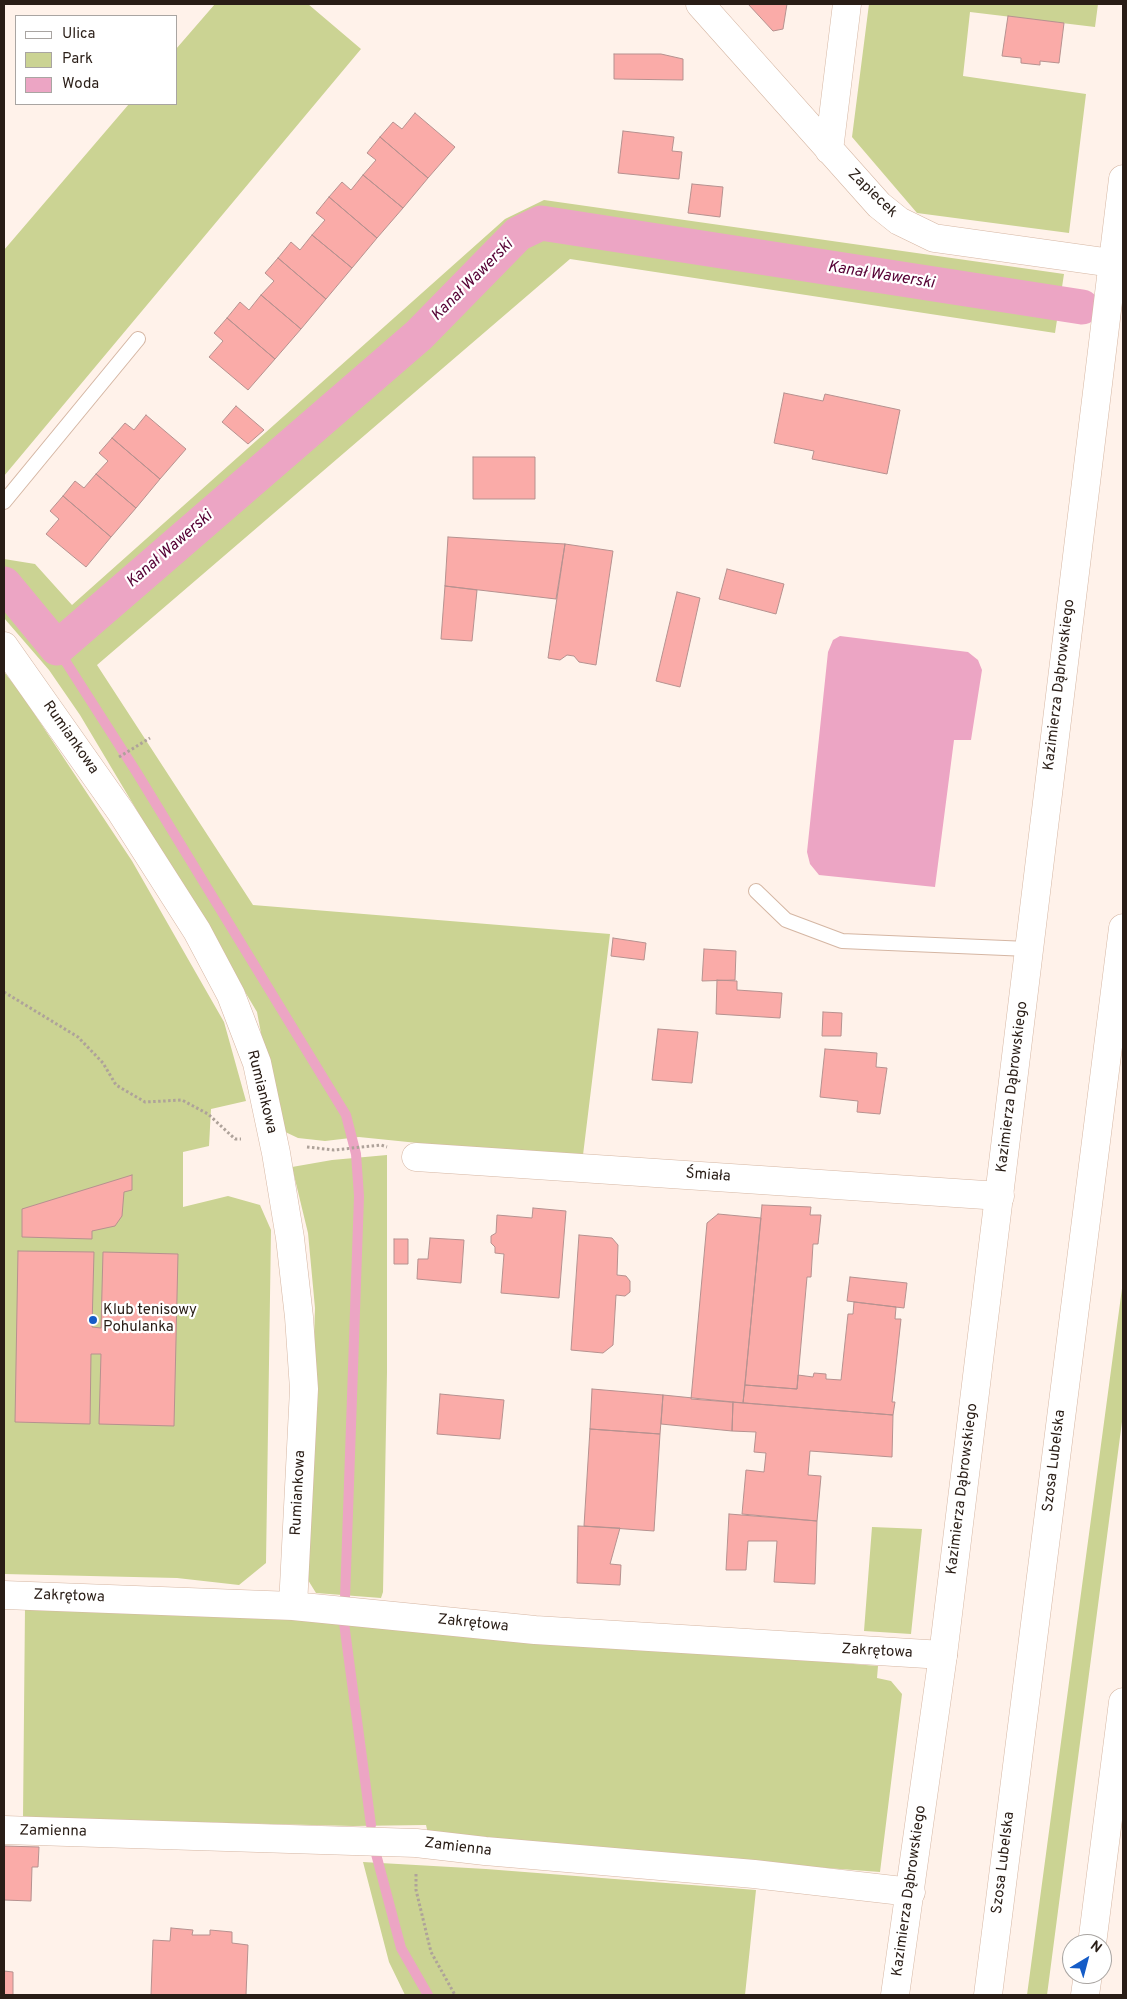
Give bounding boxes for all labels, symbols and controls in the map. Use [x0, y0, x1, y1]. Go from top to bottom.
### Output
legend [15, 15, 178, 105]
text: Ulica [62, 25, 95, 44]
text: Park [62, 50, 93, 69]
text: Woda [62, 75, 99, 94]
street label: Zapiecek [843, 166, 901, 222]
water label: Kanał Wawerski [428, 236, 518, 326]
water label: Kanał Wawerski [826, 258, 936, 294]
water label: Kanał Wawerski [123, 507, 217, 593]
street label: Kazimierza Dąbrowskiego [1041, 598, 1079, 772]
street label: Rumiankowa [38, 698, 102, 778]
street label: Kazimierza Dąbrowskiego [994, 1000, 1032, 1174]
street label: Rumiankowa [242, 1048, 280, 1136]
street label: Śmiała [685, 1165, 731, 1187]
place label: Klub tenisowy Pohulanka [103, 1302, 197, 1337]
marker: Klub tenisowy Pohulanka [87, 1314, 99, 1326]
street label: Kazimierza Dąbrowskiego [944, 1402, 982, 1576]
street label: Szosa Lubelska [1040, 1409, 1070, 1513]
street label: Rumiankowa [288, 1450, 310, 1536]
street label: Zakrętowa [33, 1587, 105, 1607]
street label: Zakrętowa [437, 1611, 509, 1637]
street label: Zakrętowa [841, 1641, 913, 1663]
street label: Kazimierza Dąbrowskiego [889, 1804, 931, 1978]
street label: Szosa Lubelska [989, 1811, 1019, 1915]
street label: Zamienna [19, 1822, 87, 1842]
street label: Zamienna [423, 1835, 493, 1861]
north arrow [1062, 1934, 1112, 1984]
text: N [1087, 1938, 1105, 1957]

